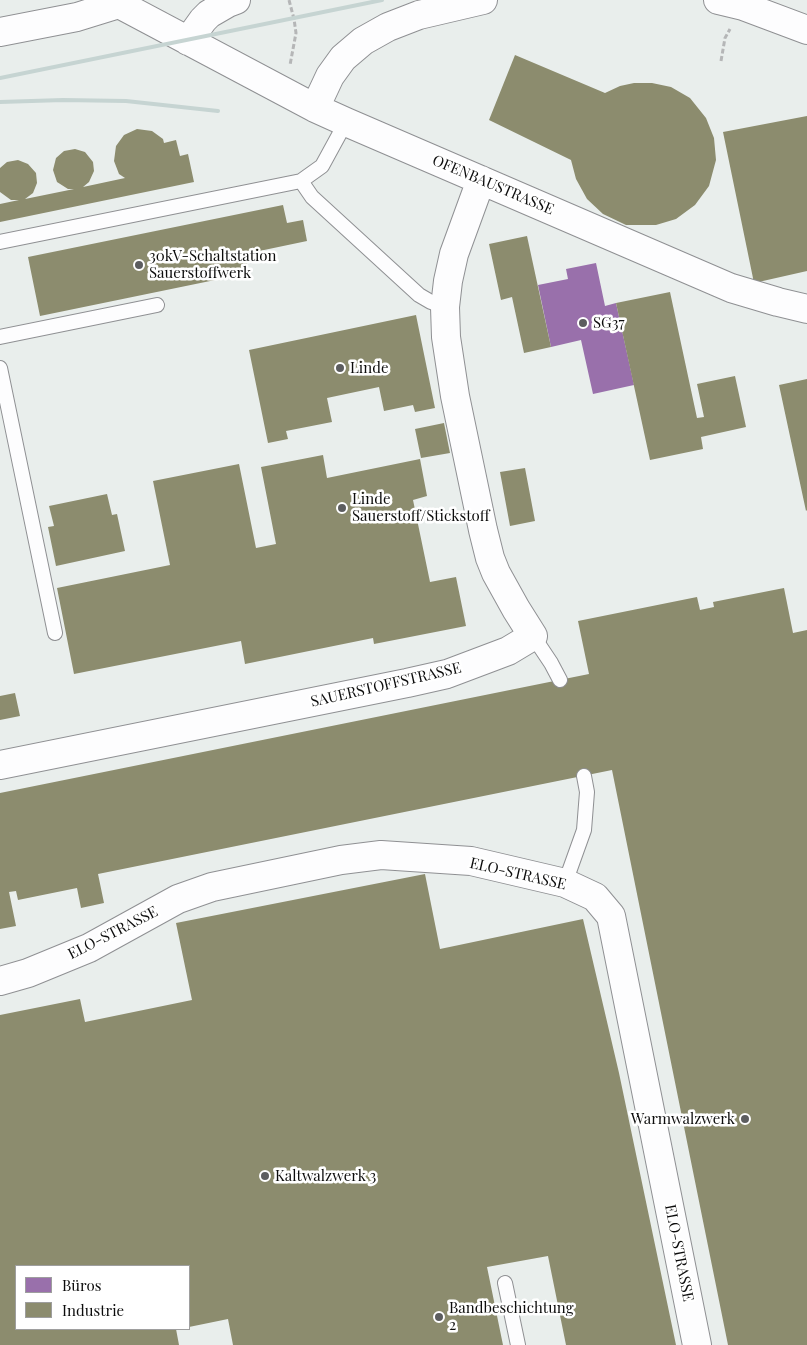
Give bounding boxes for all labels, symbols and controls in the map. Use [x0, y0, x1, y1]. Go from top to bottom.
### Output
street label: OFENBAUSTRASSE [430, 151, 556, 219]
place label: 30kV-Schaltstation Sauerstoffwerk [149, 247, 277, 282]
marker: 30kV-Schaltstation Sauerstoffwerk [133, 259, 145, 271]
place label: SG37 [593, 314, 624, 332]
marker: SG37 [577, 317, 589, 329]
place label: Linde [350, 359, 388, 377]
marker: Linde [334, 362, 346, 374]
place label: Linde Sauerstoff/Stickstoff [352, 490, 490, 525]
marker: Linde Sauerstoff/Stickstoff [336, 502, 348, 514]
street label: SAUERSTOFFSTRASSE [309, 659, 463, 711]
street label: ELO-STRASSE [468, 854, 568, 894]
street label: ELO-STRASSE [65, 903, 161, 963]
place label: Warmwalzwerk [631, 1110, 735, 1128]
marker: Warmwalzwerk [739, 1113, 751, 1125]
place label: Kaltwalzwerk 3 [275, 1167, 376, 1185]
marker: Kaltwalzwerk 3 [259, 1170, 271, 1182]
street label: ELO-STRASSE [661, 1203, 697, 1303]
legend [15, 1265, 190, 1330]
text: Büros [62, 1275, 101, 1295]
place label: Bandbeschichtung 2 [449, 1299, 574, 1334]
text: Industrie [62, 1300, 124, 1320]
marker: Bandbeschichtung 2 [433, 1311, 445, 1323]

